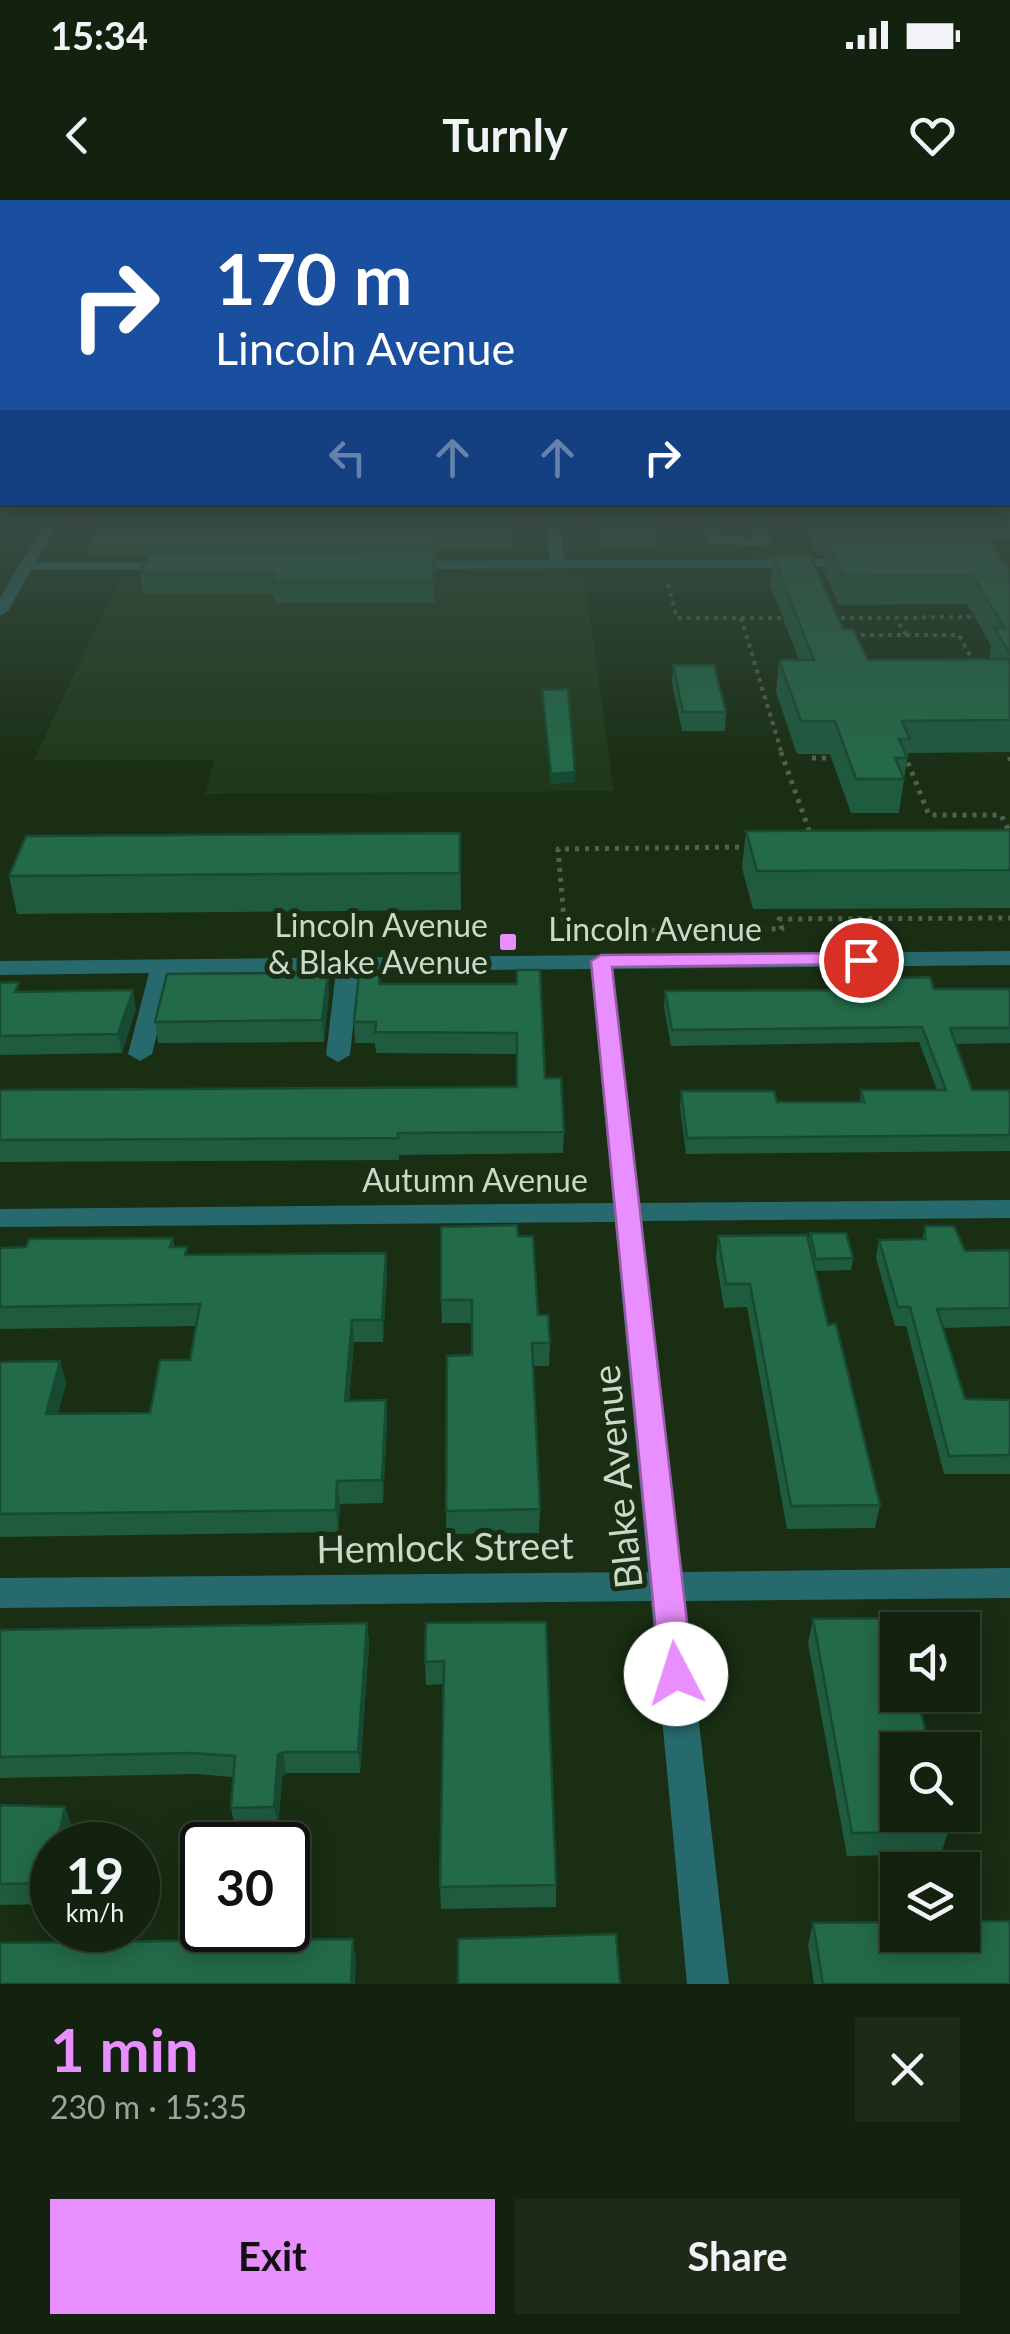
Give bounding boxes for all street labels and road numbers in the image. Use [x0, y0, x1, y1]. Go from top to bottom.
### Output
street label: Lincoln Avenue [548, 909, 762, 948]
street label: Autumn Avenue [362, 1160, 588, 1199]
street label: Blake Avenue [581, 1363, 651, 1591]
street label: Hemlock Street [316, 1521, 574, 1571]

